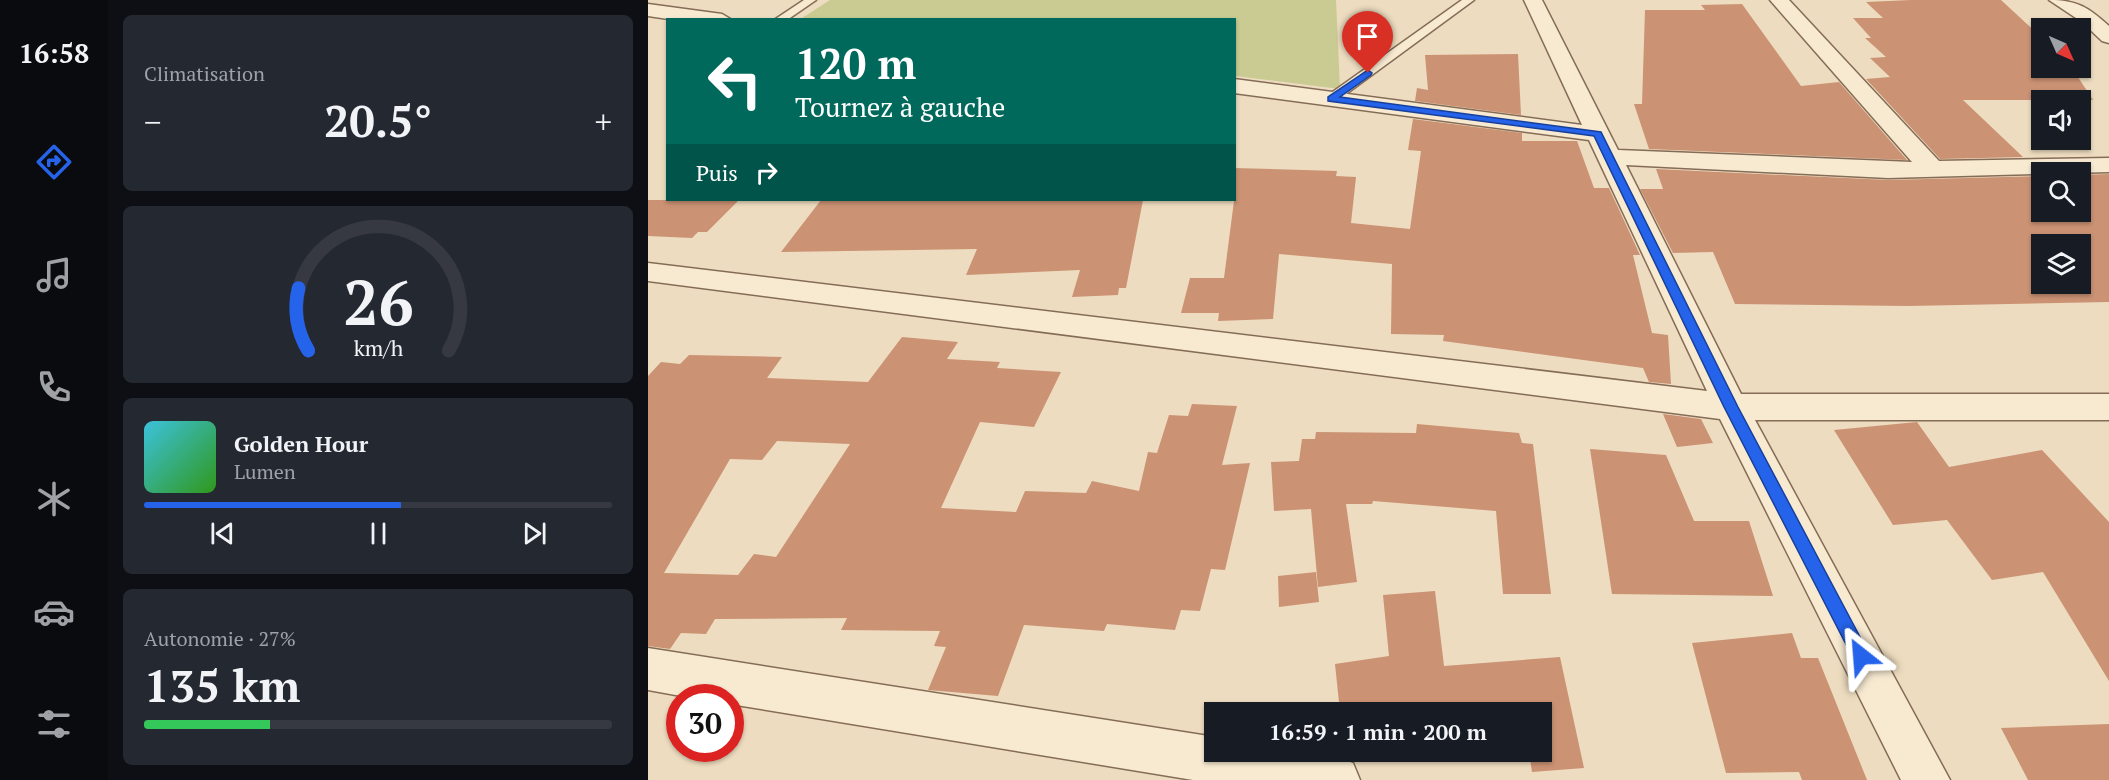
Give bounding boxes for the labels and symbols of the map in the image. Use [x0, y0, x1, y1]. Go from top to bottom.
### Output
pin [1342, 11, 1393, 73]
north arrow [2031, 18, 2091, 78]
position arrow [1829, 624, 1893, 688]
speed limit sign: 30 [666, 684, 744, 762]

